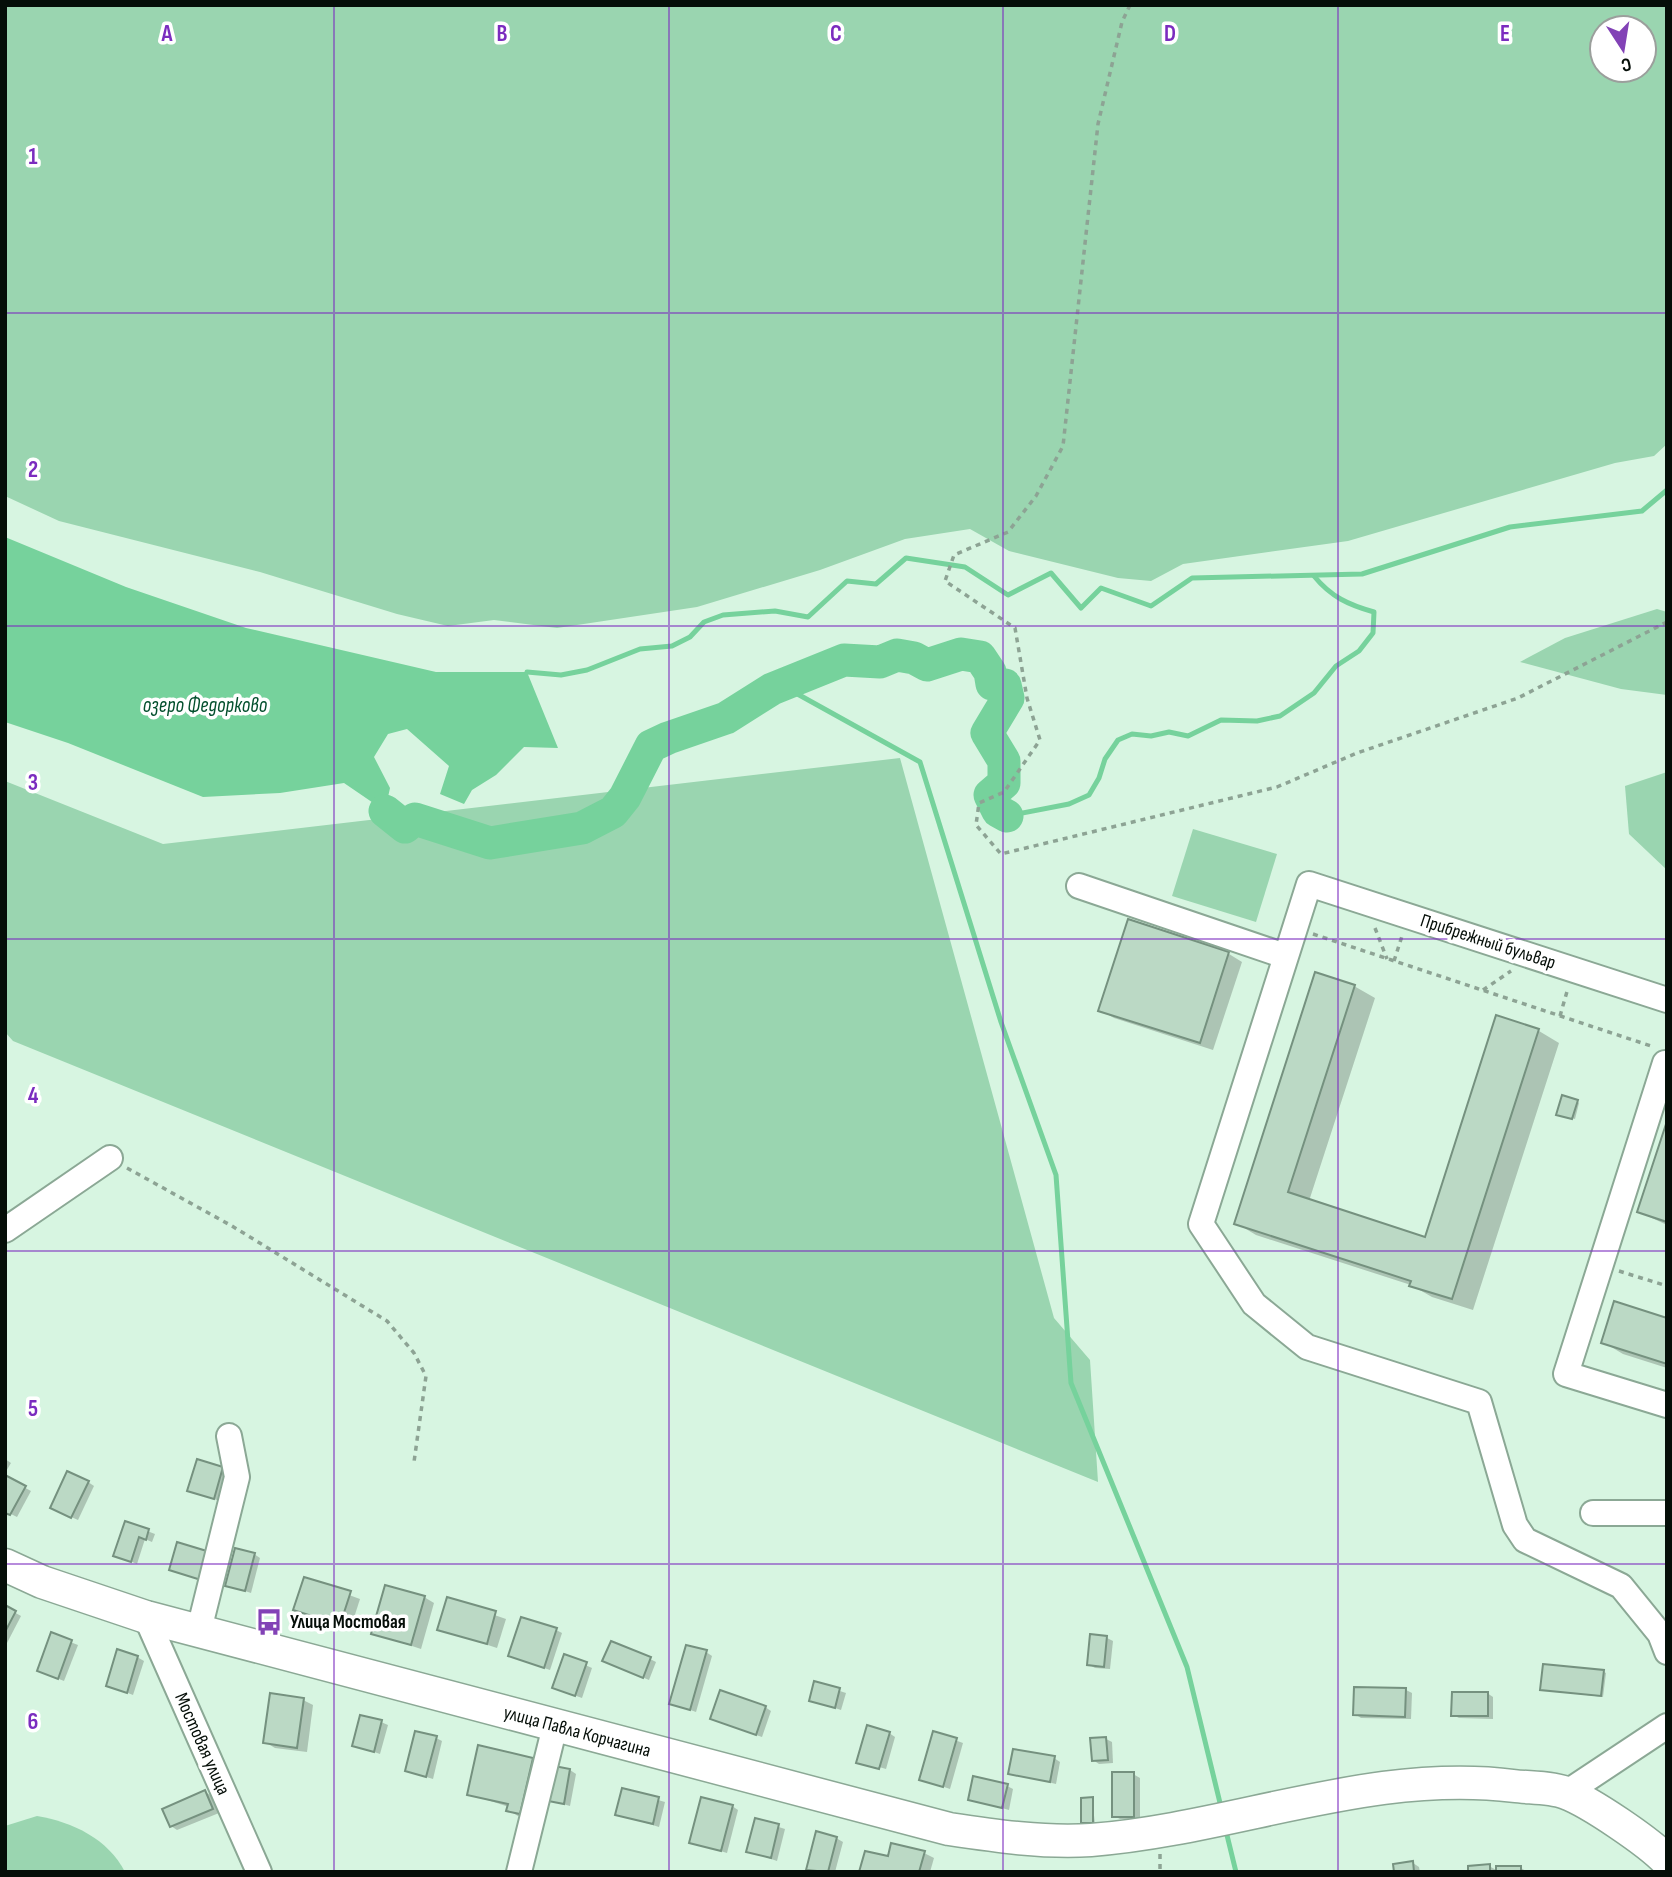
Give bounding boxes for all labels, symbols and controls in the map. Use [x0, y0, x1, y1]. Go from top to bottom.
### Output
north arrow [1588, 14, 1658, 84]
text: A [161, 20, 174, 48]
text: B [497, 20, 508, 48]
text: C [830, 20, 842, 48]
text: D [1164, 20, 1176, 48]
text: E [1500, 20, 1510, 48]
text: С [1619, 52, 1633, 76]
text: 1 [28, 143, 38, 171]
text: 2 [28, 456, 38, 484]
water label: озеро Федорково [143, 693, 268, 718]
text: 3 [28, 769, 38, 797]
street label: Прибрежный бульвар [1417, 909, 1559, 975]
text: 4 [28, 1082, 39, 1110]
text: 5 [28, 1395, 38, 1423]
bus stop icon: Улица Мостовая [254, 1607, 284, 1637]
place label: Улица Мостовая [290, 1611, 406, 1634]
street label: Мостовая улица [169, 1689, 235, 1799]
street label: улица Павла Корчагина [501, 1701, 653, 1763]
text: 6 [28, 1708, 38, 1736]

